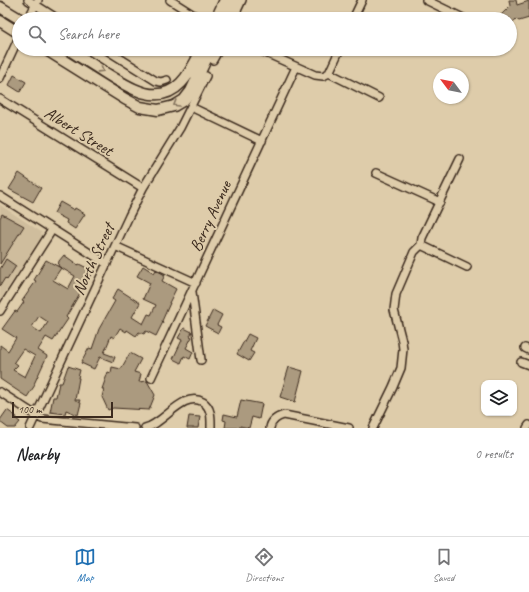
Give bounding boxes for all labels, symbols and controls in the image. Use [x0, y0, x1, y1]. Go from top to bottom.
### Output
search box [12, 12, 517, 56]
icon: search [26, 23, 48, 45]
text: Search here [58, 25, 119, 44]
one-way arrow [97, 65, 104, 72]
north arrow [433, 68, 469, 104]
one-way arrow [173, 100, 180, 107]
street label: Albert Street [41, 102, 119, 162]
street label: Berry Avenue [185, 176, 237, 255]
street label: North Street [68, 218, 120, 298]
map controls [481, 380, 517, 416]
button: layers [481, 380, 517, 416]
scale bar [12, 400, 113, 419]
text: 100 m [18, 402, 42, 416]
text: Nearby [16, 444, 59, 465]
text: 0 results [475, 446, 513, 462]
tab: Map [74, 546, 96, 584]
tab: Directions [245, 546, 284, 584]
tab: Saved [433, 546, 455, 584]

